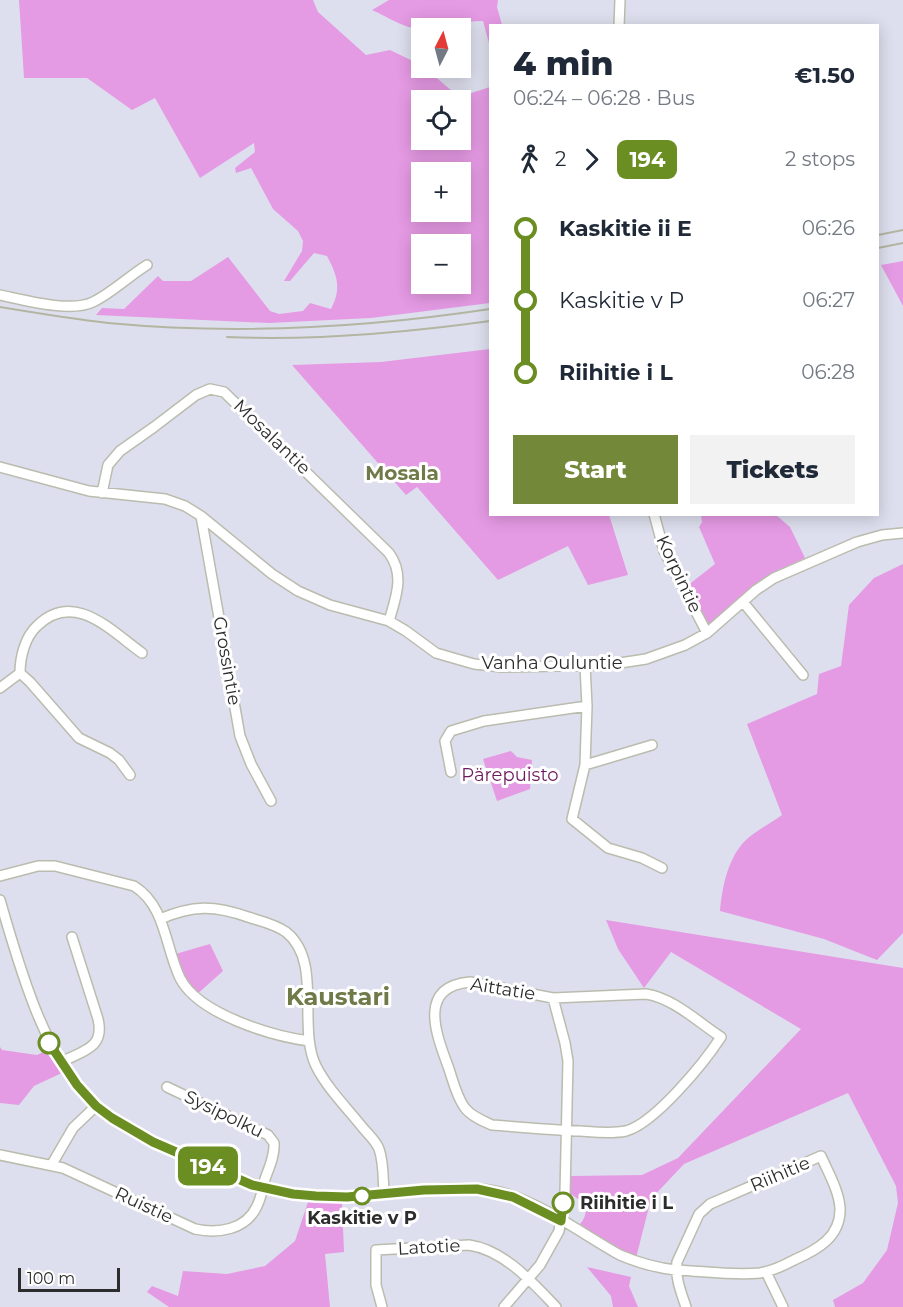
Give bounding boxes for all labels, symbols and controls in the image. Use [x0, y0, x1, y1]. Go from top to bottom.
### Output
north arrow [411, 18, 471, 78]
map controls [411, 18, 471, 294]
text: 4 min [513, 43, 614, 83]
text: €1.50 [795, 62, 855, 89]
text: 06:24 – 06:28 · Bus [513, 86, 695, 110]
button: locate [411, 90, 471, 150]
icon: walk [513, 143, 546, 176]
icon: forward [575, 143, 608, 176]
text: 2 [555, 147, 566, 171]
text: 194 [629, 147, 665, 172]
text: 2 stops [785, 147, 855, 171]
button: + [411, 162, 471, 222]
text: Kaskitie ii E [559, 215, 692, 242]
text: 06:26 [802, 216, 855, 240]
button: − [411, 234, 471, 294]
text: Kaskitie v P [559, 287, 684, 314]
text: 06:27 [802, 288, 855, 312]
text: Riihitie i L [559, 359, 673, 386]
text: 06:28 [801, 360, 855, 384]
street label: Mosalantie [229, 395, 315, 479]
button: Start [513, 435, 678, 504]
button: Tickets [690, 435, 855, 504]
district label: Mosala [365, 461, 439, 485]
street label: Korpintie [651, 532, 707, 616]
street label: Grossintie [208, 615, 246, 707]
street label: Vanha Ouluntie [481, 652, 623, 674]
park label: Pärepuisto [461, 764, 559, 786]
street label: Aittatie [469, 973, 537, 1005]
district label: Kaustari [286, 982, 390, 1011]
unlabelled marker [38, 1032, 60, 1054]
street label: Sysipolku [181, 1085, 267, 1143]
line badge: 194 [174, 1146, 242, 1186]
street label: Riihitie [747, 1152, 813, 1196]
text: 194 [190, 1154, 226, 1179]
street label: Ruistie [111, 1182, 177, 1228]
marker: Kaskitie v P [353, 1187, 371, 1205]
marker: Riihitie i L [552, 1192, 574, 1214]
place label: Riihitie i L [580, 1192, 673, 1214]
place label: Kaskitie v P [307, 1207, 417, 1229]
street label: Latotie [397, 1234, 461, 1260]
scale bar [18, 1265, 120, 1292]
text: 100 m [27, 1269, 75, 1288]

